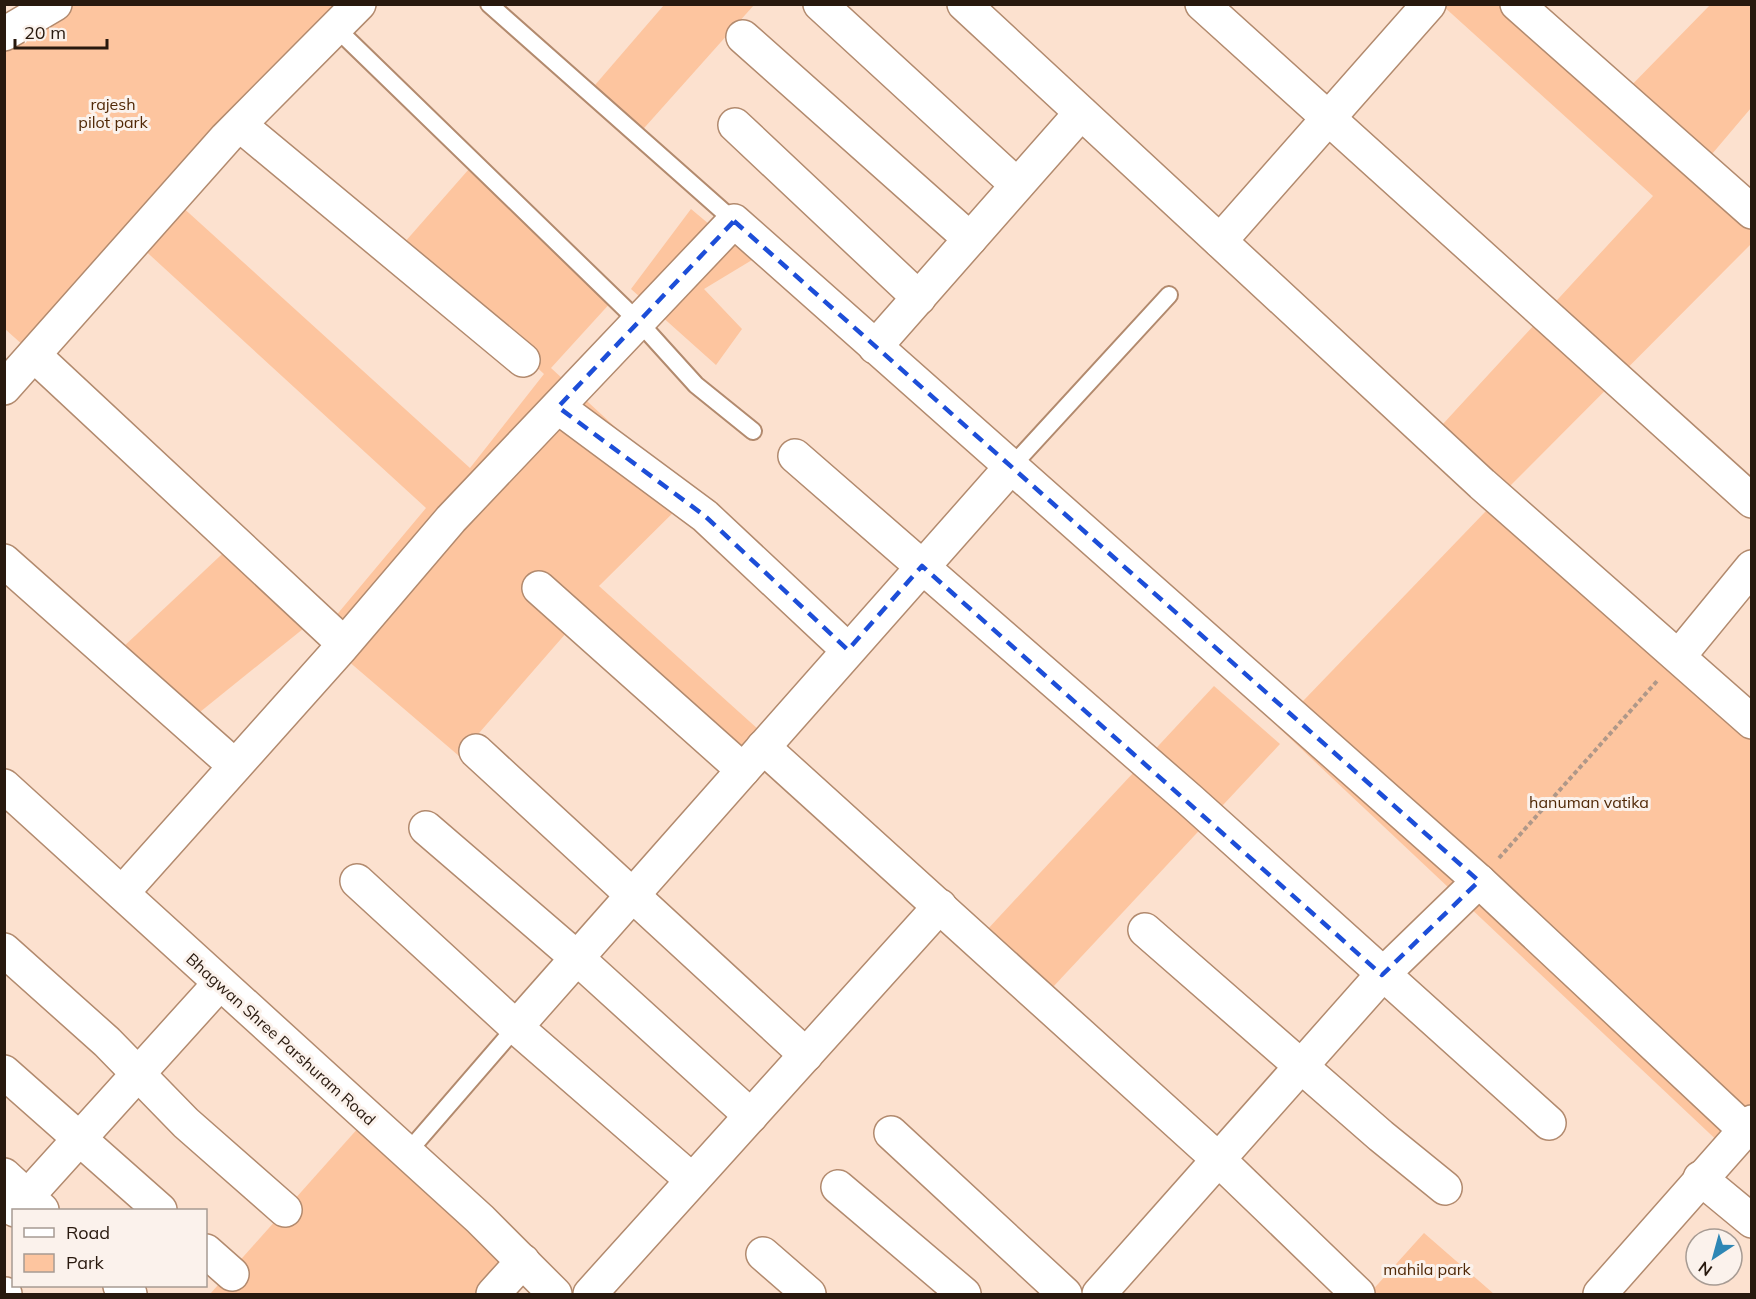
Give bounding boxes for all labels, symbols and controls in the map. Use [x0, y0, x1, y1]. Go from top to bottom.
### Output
scale bar [15, 12, 106, 50]
text: 20 m [24, 21, 66, 44]
park label: rajesh pilot park [78, 94, 148, 132]
park label: hanuman vatika [1529, 792, 1649, 812]
street label: Bhagwan Shree Parshuram Road [182, 949, 380, 1129]
legend [12, 1209, 207, 1287]
text: Road [66, 1221, 110, 1244]
north arrow [1684, 1227, 1744, 1287]
text: Park [66, 1251, 105, 1274]
text: N [1694, 1257, 1716, 1281]
park label: mahila park [1383, 1259, 1472, 1279]

